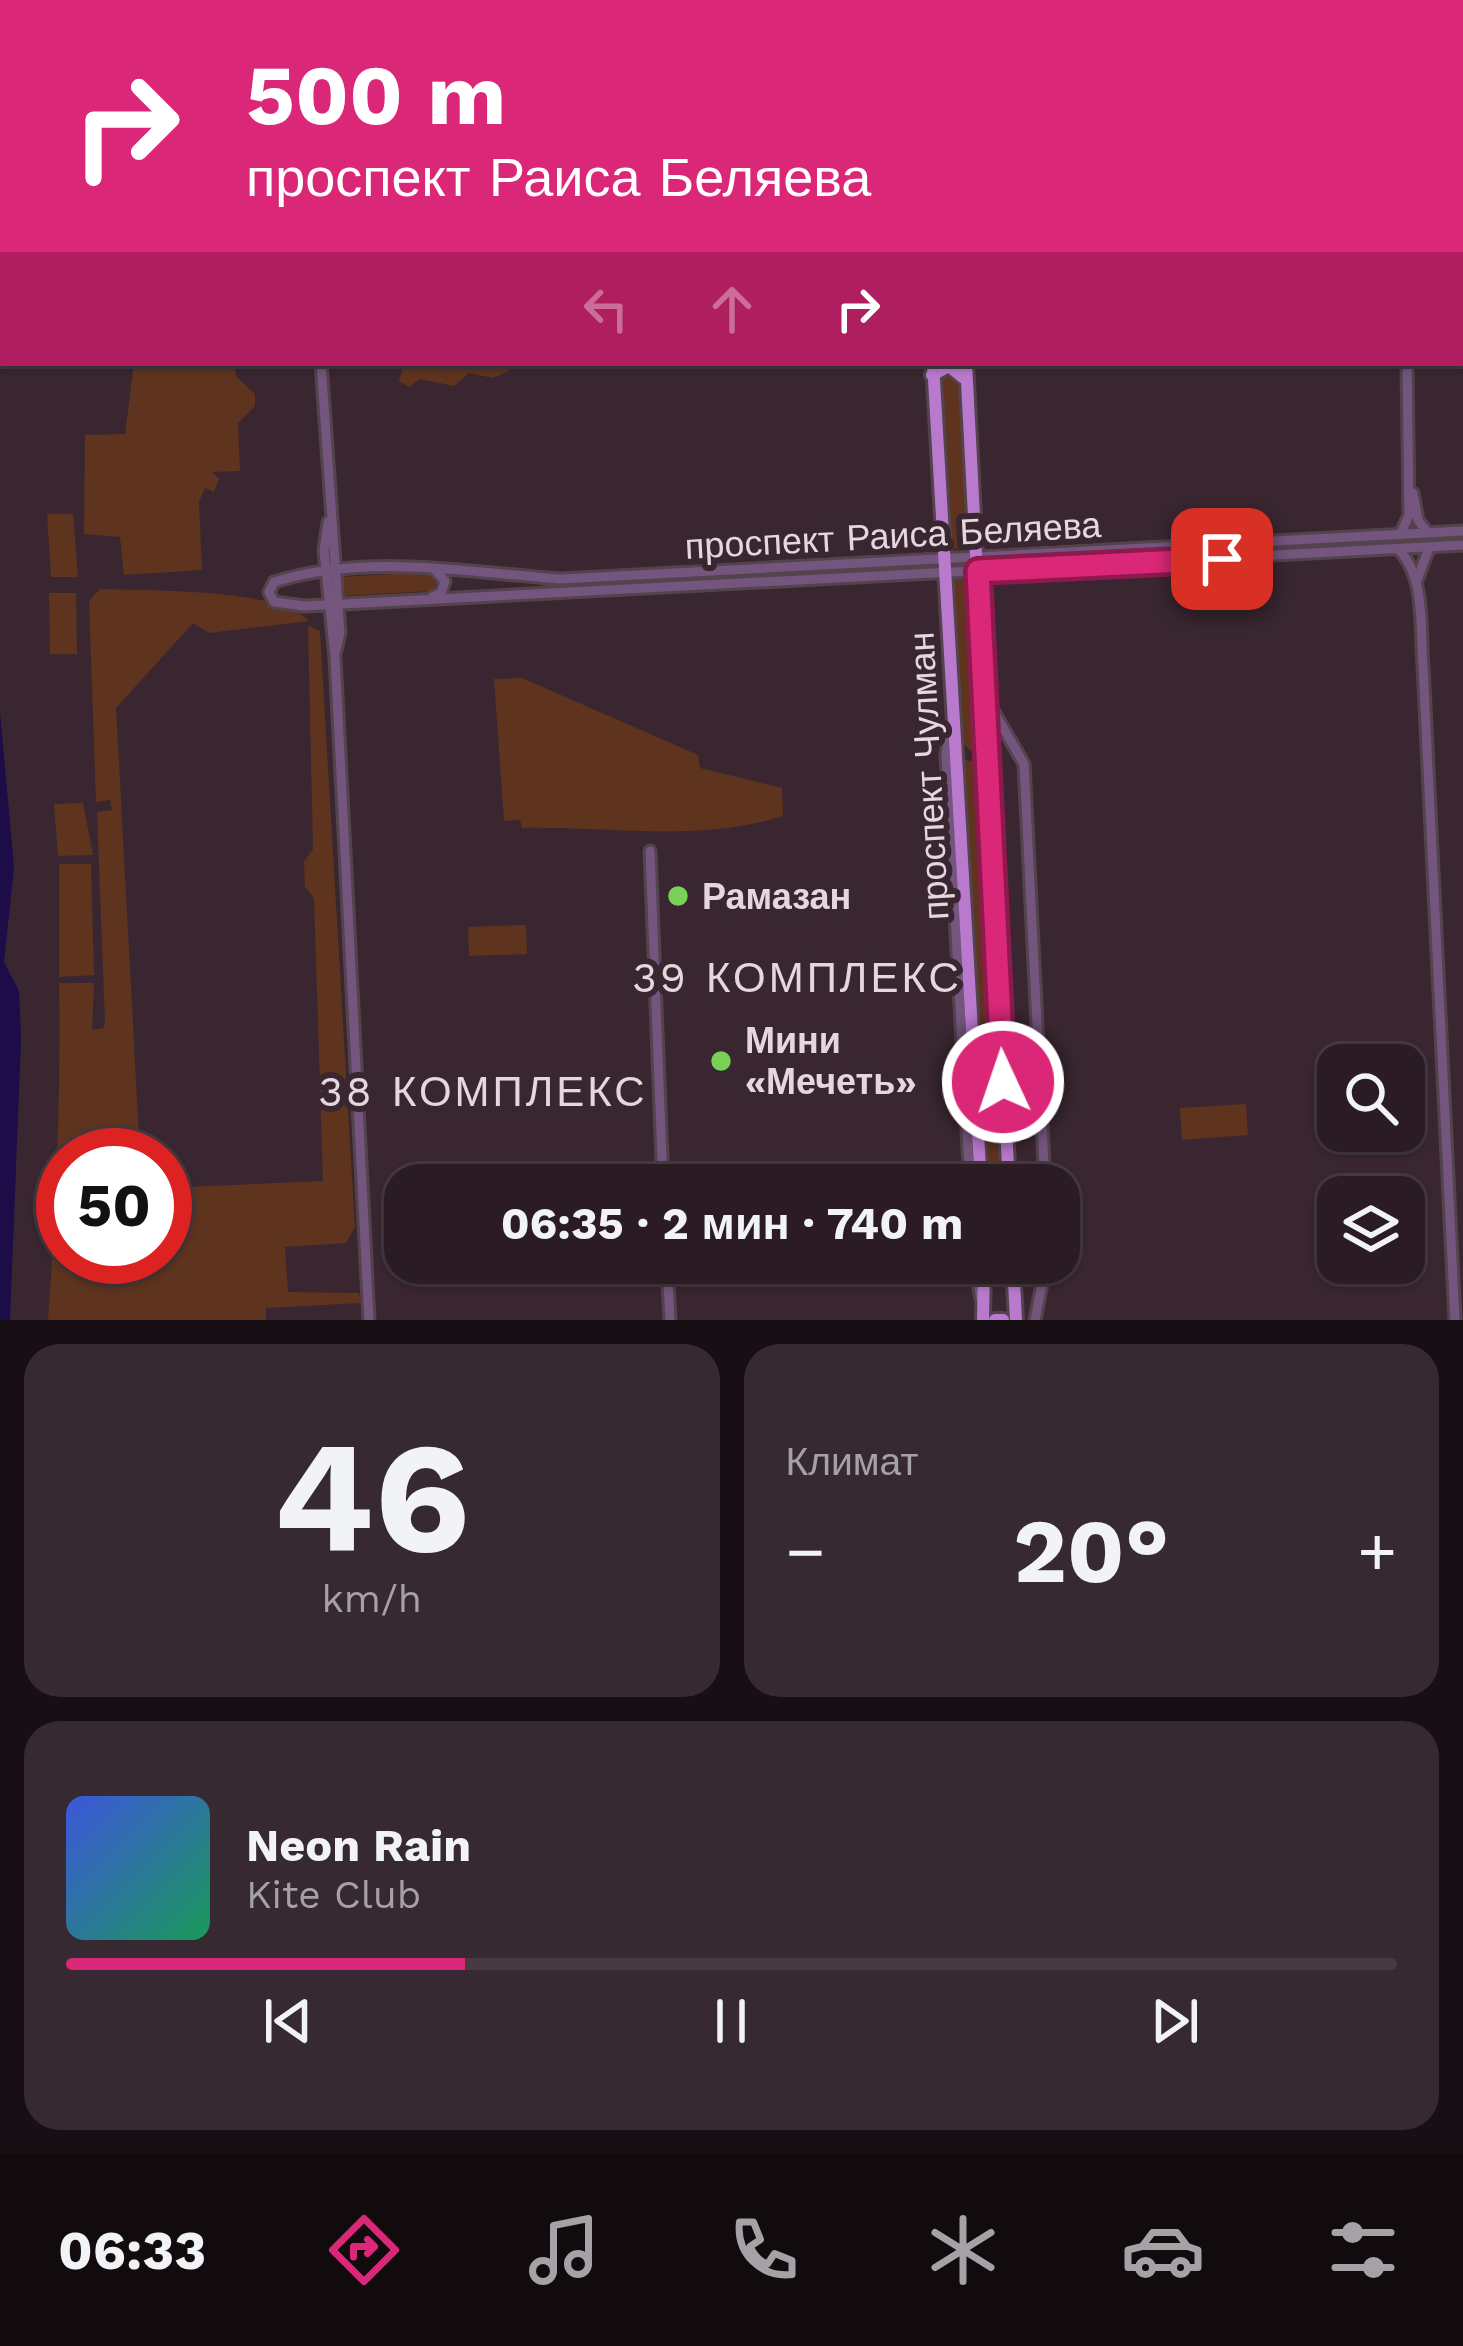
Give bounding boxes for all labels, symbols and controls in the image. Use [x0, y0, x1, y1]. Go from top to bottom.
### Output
text: 500 m [246, 46, 506, 144]
icon: right [48, 48, 204, 204]
text: проспект Раиса Беляева [246, 146, 871, 209]
icon: left [573, 276, 639, 342]
icon: ahead [699, 276, 765, 342]
icon: right [825, 276, 891, 342]
street label: проспект Раиса Беляева [684, 504, 1103, 568]
pin [1171, 508, 1273, 610]
icon: arrive [1189, 526, 1255, 592]
street label: проспект Чулман [900, 631, 958, 921]
place label: Рамазан [702, 876, 851, 918]
marker: Рамазан [665, 883, 691, 909]
district label: 39 КОМПЛЕКС [632, 953, 962, 1002]
position arrow [940, 1019, 1066, 1145]
place label: Мини «Мечеть» [745, 1020, 916, 1103]
map controls [1317, 1044, 1425, 1284]
button: search [1317, 1044, 1425, 1152]
marker: Мини «Мечеть» [708, 1048, 734, 1074]
district label: 38 КОМПЛЕКС [318, 1067, 648, 1116]
speed limit sign: 50 [36, 1128, 192, 1284]
button: layers [1317, 1176, 1425, 1284]
text: 06:35 · 2 мин · 740 m [501, 1197, 963, 1250]
text: 46 [273, 1406, 470, 1589]
text: Климат [786, 1439, 918, 1484]
text: 20° [1013, 1498, 1169, 1604]
text: − [786, 1513, 825, 1590]
text: + [1357, 1513, 1397, 1590]
text: km/h [322, 1576, 422, 1621]
text: Neon Rain [246, 1819, 471, 1872]
text: Kite Club [246, 1872, 421, 1917]
icon: previous [255, 1988, 321, 2054]
icon: pause [698, 1988, 764, 2054]
icon: next [1142, 1988, 1208, 2054]
icon: directions [322, 2208, 406, 2292]
icon: music [522, 2208, 606, 2292]
icon: phone [722, 2208, 806, 2292]
icon: climate [921, 2208, 1005, 2292]
icon: car [1121, 2208, 1205, 2292]
icon: filters [1321, 2208, 1405, 2292]
text: 06:33 [58, 2219, 206, 2282]

